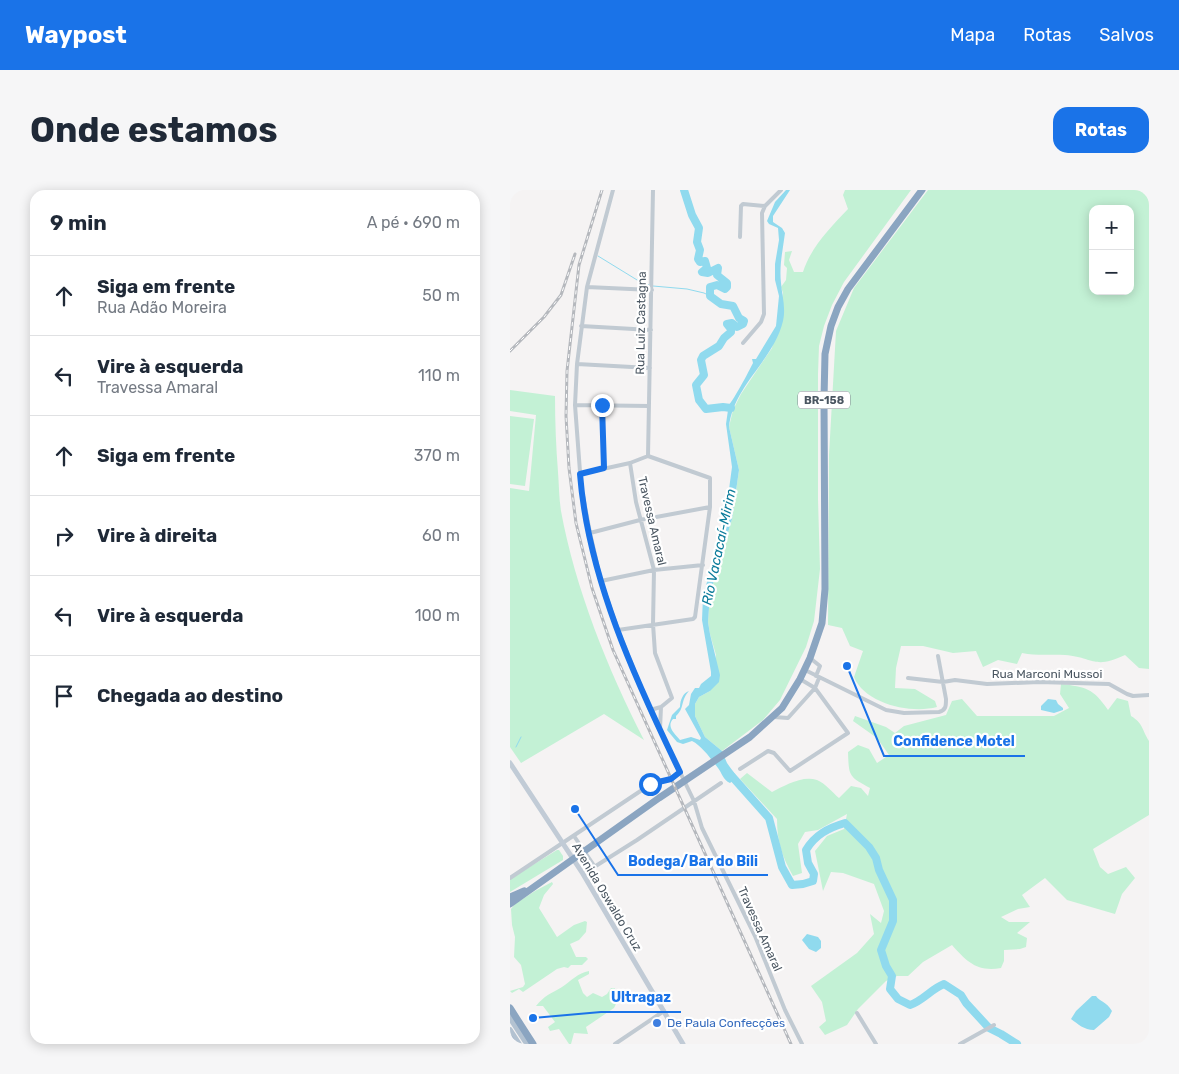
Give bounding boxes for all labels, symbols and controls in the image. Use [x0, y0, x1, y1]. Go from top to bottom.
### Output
text: Waypost [25, 21, 127, 49]
text: Mapa [950, 24, 995, 46]
text: Rotas [1023, 24, 1071, 46]
text: Salvos [1099, 24, 1154, 46]
button: Rotas [1053, 107, 1149, 153]
text: Onde estamos [30, 109, 278, 151]
map controls [1089, 205, 1134, 295]
button: + [1089, 205, 1134, 250]
text: 9 min [50, 210, 107, 235]
text: A pé · 690 m [367, 213, 460, 232]
button: − [1089, 250, 1134, 295]
street label: Rua Luiz Castagna [633, 271, 649, 375]
text: Siga em frente [97, 275, 235, 298]
icon: ahead [50, 282, 78, 310]
text: 50 m [422, 286, 460, 305]
text: Rua Adão Moreira [97, 298, 227, 317]
text: Vire à esquerda [97, 355, 244, 378]
icon: left [50, 362, 78, 390]
text: 110 m [418, 366, 460, 385]
text: Travessa Amaral [97, 378, 218, 397]
road number: BR-158 [798, 392, 850, 408]
route end [591, 394, 614, 417]
icon: ahead [50, 442, 78, 470]
text: Siga em frente [97, 444, 235, 467]
text: 370 m [414, 446, 460, 465]
street label: Travessa Amaral [635, 475, 669, 567]
water label: Rio Vacacaí-Mirim [698, 487, 740, 607]
icon: right [50, 522, 78, 550]
text: Vire à direita [97, 524, 217, 547]
text: 60 m [422, 526, 460, 545]
icon: left [50, 602, 78, 630]
text: Vire à esquerda [97, 604, 244, 627]
text: 100 m [415, 606, 460, 625]
street label: Rua Marconi Mussoi [992, 667, 1102, 681]
icon: arrive [50, 682, 78, 710]
text: Chegada ao destino [97, 684, 283, 707]
callout: Confidence Motel [884, 727, 1025, 756]
text: Confidence Motel [893, 733, 1015, 750]
route start [639, 773, 662, 796]
street label: Avenida Oswaldo Cruz [569, 840, 645, 954]
callout: Bodega/Bar do Bili [618, 846, 768, 875]
text: Bodega/Bar do Bili [628, 853, 758, 870]
street label: Travessa Amaral [735, 885, 785, 973]
callout: Ultragaz [601, 983, 681, 1012]
text: Ultragaz [611, 989, 671, 1006]
place label: De Paula Confecções [667, 1016, 785, 1030]
marker: De Paula Confecções [651, 1017, 663, 1029]

